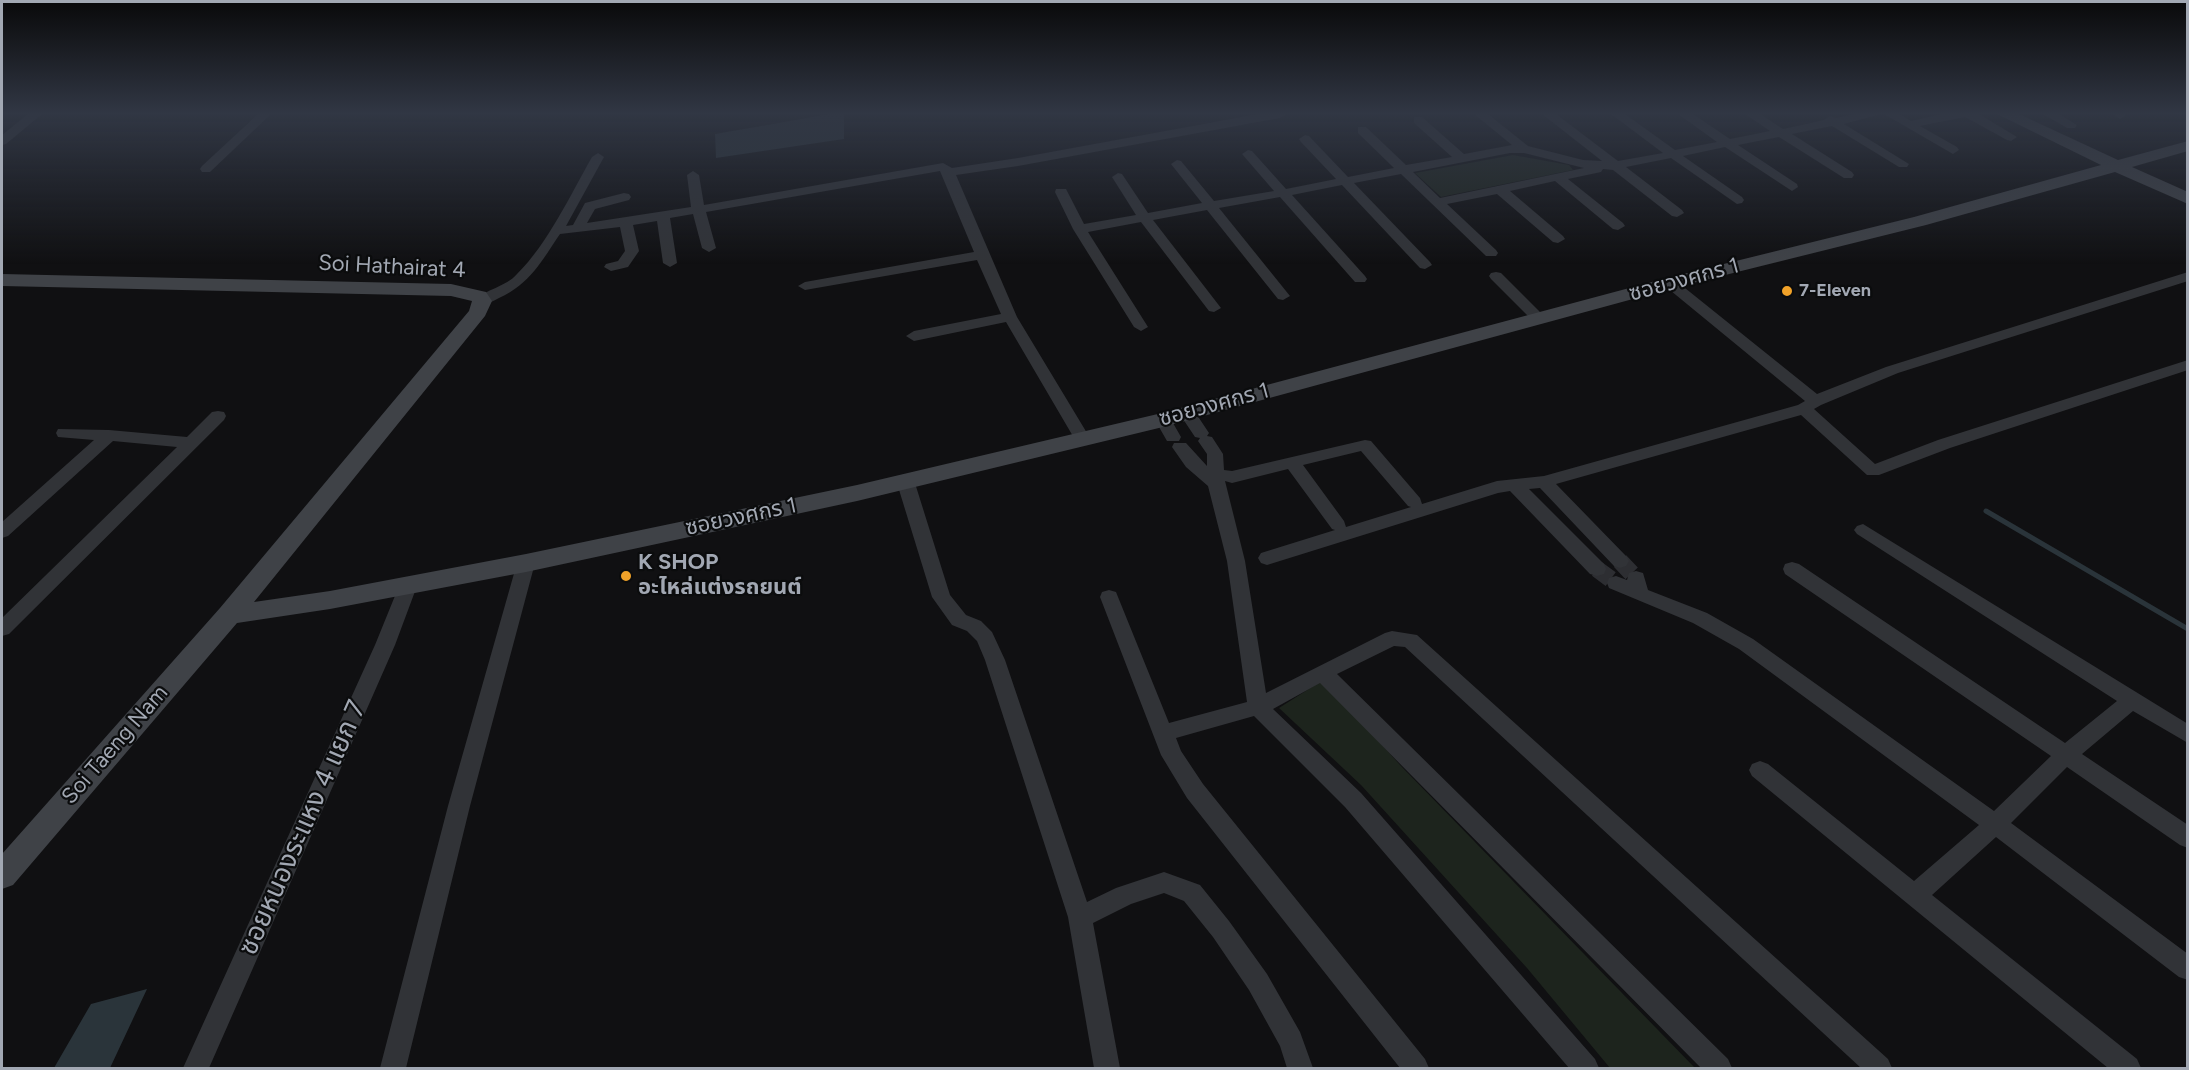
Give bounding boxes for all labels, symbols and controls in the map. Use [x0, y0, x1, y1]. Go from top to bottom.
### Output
street label: Soi Hathairat 4 [318, 250, 466, 284]
street label: ซอยวงศกร 1 [1626, 253, 1742, 307]
place label: 7-Eleven [1799, 280, 1871, 302]
marker: 7-Eleven [1780, 284, 1794, 298]
street label: ซอยวงศกร 1 [1156, 378, 1272, 432]
street label: ซอยวงศกร 1 [683, 492, 799, 542]
place label: K SHOP อะไหล่แต่งรถยนต์ [638, 550, 802, 602]
marker: K SHOP อะไหล่แต่งรถยนต์ [619, 569, 633, 583]
street label: Soi Taeng Nam [56, 680, 174, 810]
street label: ซอยหนองระแหง 4 แยก 7 [232, 696, 374, 960]

